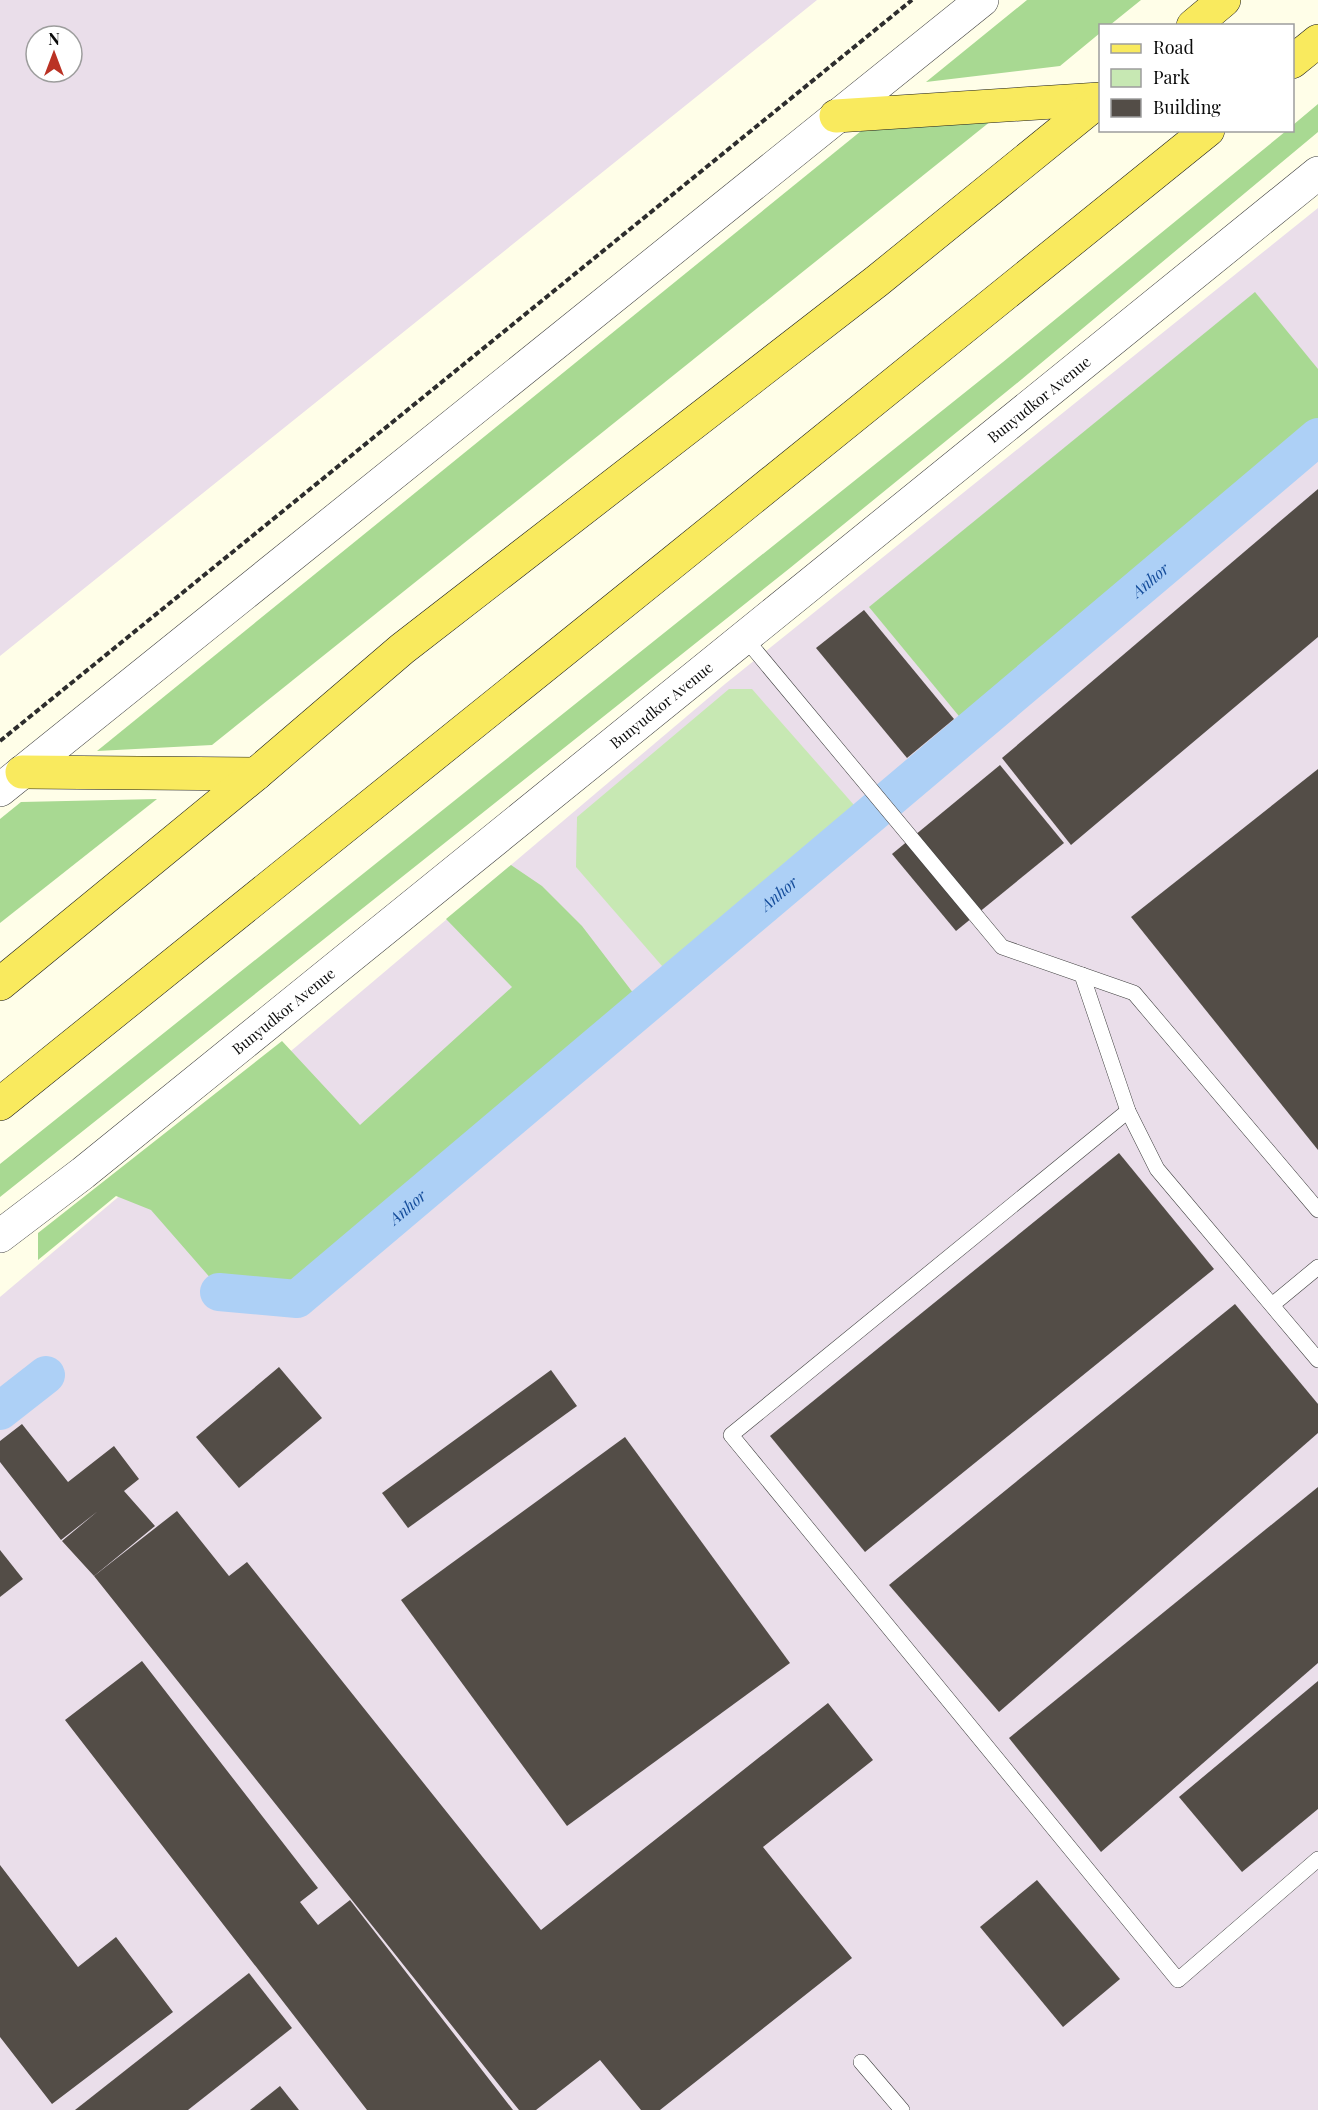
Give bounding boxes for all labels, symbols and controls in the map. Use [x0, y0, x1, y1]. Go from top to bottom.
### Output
north arrow [24, 24, 84, 84]
legend [1099, 24, 1294, 132]
text: N [48, 28, 60, 49]
text: Road [1153, 35, 1194, 59]
text: Park [1153, 65, 1190, 89]
text: Building [1153, 95, 1221, 119]
street label: Bunyudkor Avenue [983, 351, 1094, 447]
water label: Anhor [1125, 557, 1173, 602]
street label: Bunyudkor Avenue [605, 657, 717, 753]
water label: Anhor [754, 870, 802, 916]
street label: Bunyudkor Avenue [228, 963, 339, 1059]
water label: Anhor [382, 1184, 431, 1229]

